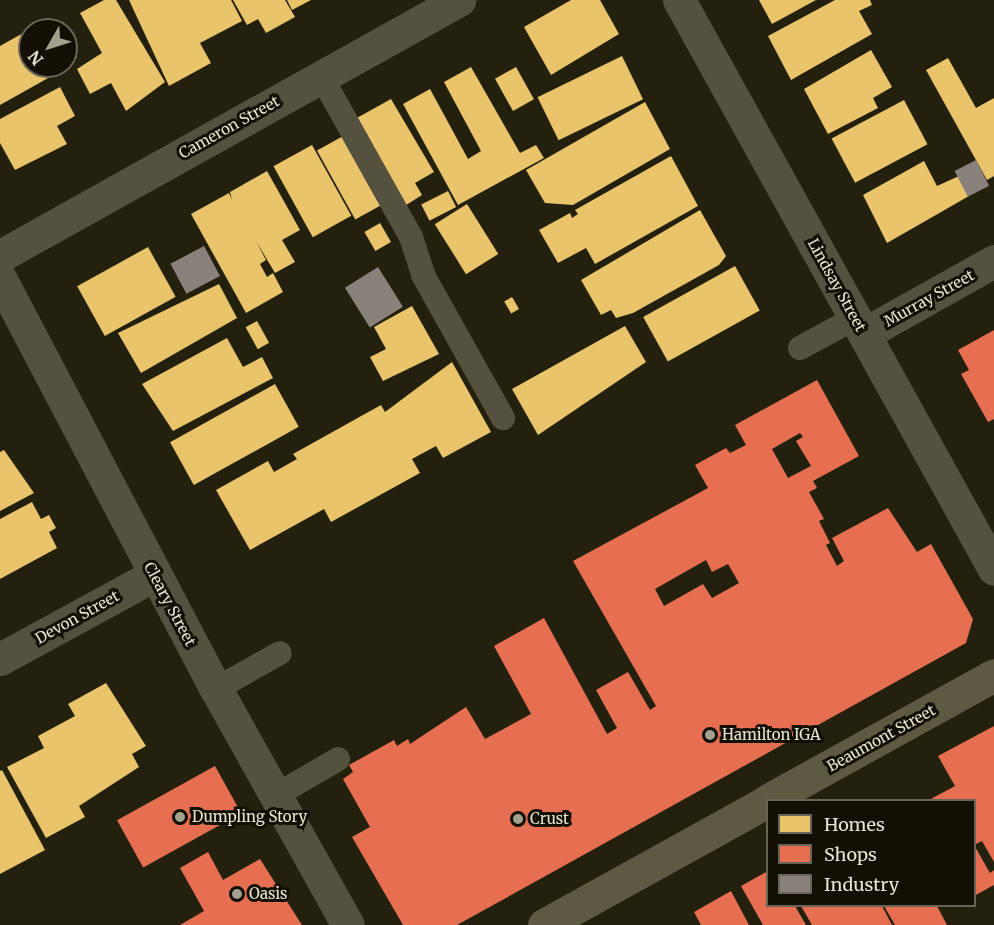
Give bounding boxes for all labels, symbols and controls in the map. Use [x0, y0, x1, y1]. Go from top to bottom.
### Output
north arrow [18, 18, 78, 78]
text: N [24, 47, 47, 69]
street label: Cameron Street [176, 92, 282, 162]
street label: Lindsay Street [804, 235, 870, 335]
street label: Murray Street [881, 266, 977, 330]
street label: Cleary Street [140, 559, 200, 649]
street label: Devon Street [32, 587, 122, 647]
street label: Beaumont Street [824, 701, 938, 775]
place label: Hamilton IGA [722, 726, 821, 744]
marker: Hamilton IGA [703, 728, 717, 742]
legend [766, 799, 976, 907]
place label: Dumpling Story [192, 808, 307, 826]
marker: Dumpling Story [173, 810, 187, 824]
place label: Crust [530, 810, 569, 828]
marker: Crust [511, 812, 525, 826]
text: Homes [824, 813, 885, 836]
text: Shops [824, 843, 877, 866]
text: Industry [824, 873, 899, 896]
place label: Oasis [249, 885, 287, 903]
marker: Oasis [230, 887, 244, 901]

